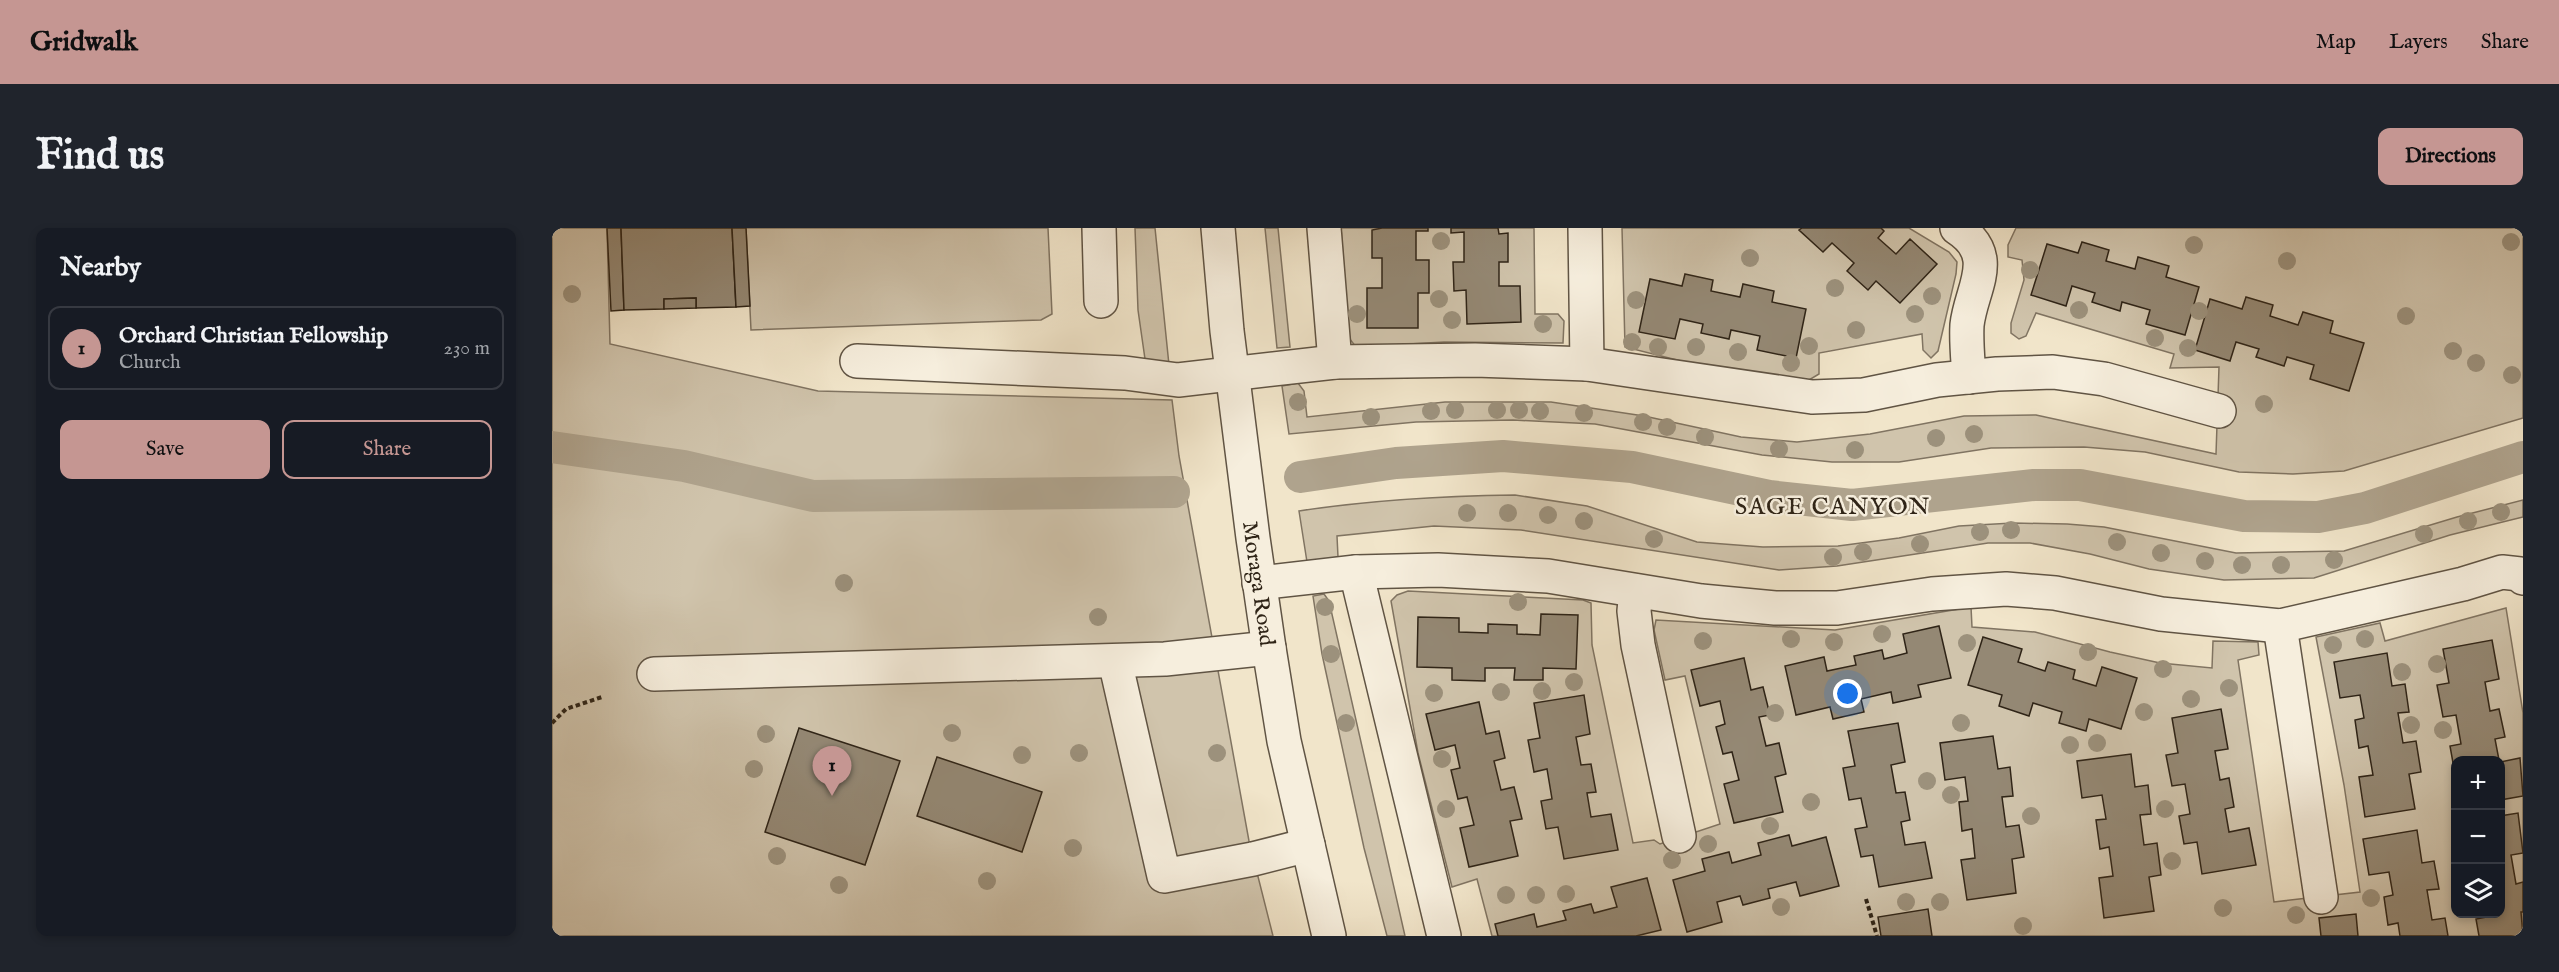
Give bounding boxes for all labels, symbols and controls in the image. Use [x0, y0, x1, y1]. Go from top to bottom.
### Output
text: Gridwalk [30, 25, 138, 60]
text: Map [2316, 29, 2356, 56]
text: Layers [2389, 29, 2448, 56]
text: Share [2481, 29, 2529, 56]
button: Directions [2378, 128, 2523, 185]
text: Find us [36, 130, 164, 183]
text: Nearby [60, 251, 141, 284]
text: Orchard Christian Fellowship [119, 322, 388, 350]
text: 1 [78, 336, 85, 361]
text: 230 m [444, 336, 490, 361]
text: Church [119, 350, 181, 375]
button: Save [60, 420, 270, 479]
button: Share [282, 420, 492, 479]
district label: SAGE CANYON [1735, 492, 1931, 523]
street label: Moraga Road [1235, 520, 1281, 648]
your location [1833, 679, 1862, 708]
pin: 1 [812, 746, 852, 796]
map controls [2451, 756, 2505, 918]
button: + [2451, 756, 2505, 810]
button: − [2451, 810, 2505, 864]
button: layers [2451, 864, 2505, 918]

